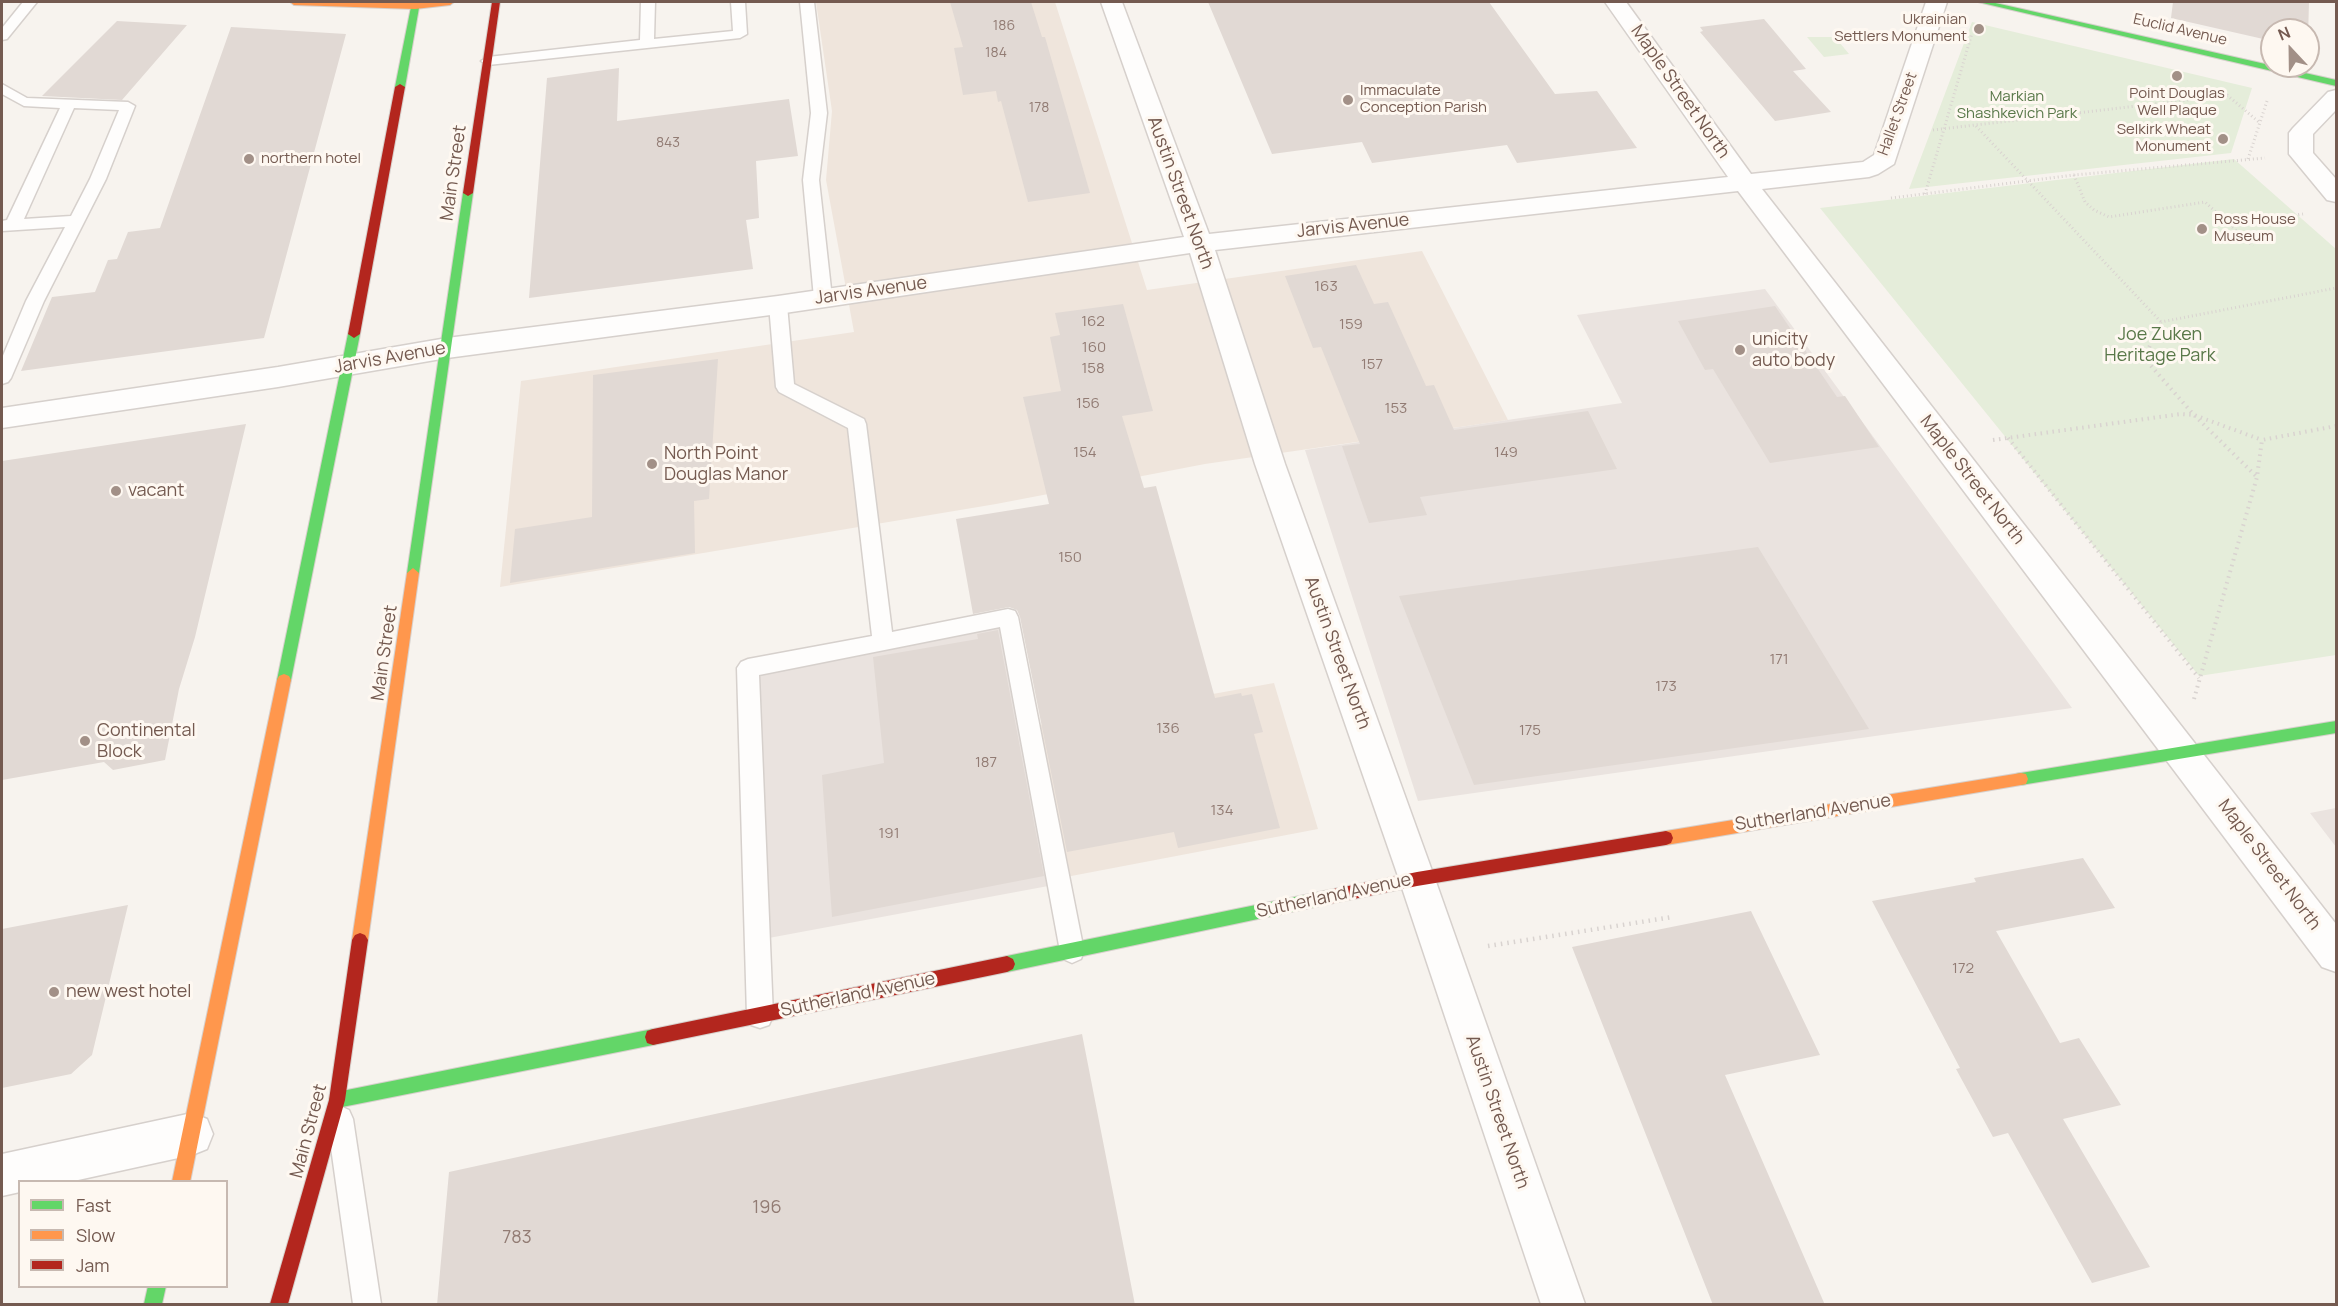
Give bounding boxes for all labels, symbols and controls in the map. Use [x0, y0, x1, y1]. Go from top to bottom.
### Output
street label: Euclid Avenue [2131, 10, 2229, 50]
place label: Ukrainian Settlers Monument [1834, 11, 1967, 46]
house number: 186 [993, 18, 1015, 34]
north arrow [2260, 18, 2320, 78]
street label: Maple Street North [1626, 21, 1734, 163]
text: N [2275, 21, 2293, 46]
marker: Ukrainian Settlers Monument [1972, 22, 1986, 36]
house number: 184 [985, 45, 1007, 61]
marker: Point Douglas Well Plaque [2170, 69, 2184, 83]
street label: Hallet Street [1875, 70, 1921, 158]
place label: Immaculate Conception Parish [1360, 82, 1487, 117]
place label: Point Douglas Well Plaque [2129, 85, 2225, 120]
park label: Markian Shashkevich Park [1957, 88, 2077, 123]
marker: Immaculate Conception Parish [1341, 93, 1355, 107]
house number: 178 [1029, 100, 1049, 116]
street label: Austin Street North [1142, 114, 1218, 272]
place label: Selkirk Wheat Monument [2117, 121, 2211, 156]
street label: Main Street [437, 124, 471, 222]
marker: Selkirk Wheat Monument [2216, 132, 2230, 146]
house number: 843 [656, 135, 680, 151]
place label: northern hotel [261, 150, 361, 168]
marker: northern hotel [242, 152, 256, 166]
street label: Jarvis Avenue [1296, 209, 1410, 243]
place label: Ross House Museum [2214, 211, 2296, 246]
marker: Ross House Museum [2195, 222, 2209, 236]
street label: Jarvis Avenue [814, 272, 928, 310]
house number: 163 [1314, 278, 1338, 296]
house number: 162 [1081, 313, 1105, 331]
house number: 159 [1339, 316, 1363, 334]
park label: Joe Zuken Heritage Park [2104, 324, 2216, 366]
place label: unicity auto body [1752, 329, 1835, 372]
street label: Jarvis Avenue [333, 338, 447, 378]
house number: 160 [1082, 339, 1106, 357]
marker: unicity auto body [1733, 343, 1747, 357]
house number: 157 [1361, 356, 1383, 374]
house number: 158 [1081, 360, 1105, 378]
house number: 156 [1076, 395, 1100, 413]
house number: 153 [1385, 400, 1407, 418]
street label: Maple Street North [1915, 411, 2029, 549]
place label: North Point Douglas Manor [664, 443, 788, 486]
house number: 154 [1073, 444, 1097, 462]
house number: 149 [1494, 444, 1518, 462]
marker: North Point Douglas Manor [645, 457, 659, 471]
place label: vacant [128, 480, 184, 502]
marker: vacant [109, 484, 123, 498]
house number: 150 [1058, 549, 1082, 567]
street label: Austin Street North [1299, 574, 1375, 732]
street label: Main Street [368, 604, 402, 702]
house number: 171 [1769, 651, 1789, 669]
house number: 173 [1655, 678, 1677, 696]
place label: Continental Block [97, 720, 196, 762]
house number: 136 [1156, 720, 1180, 738]
house number: 175 [1519, 722, 1541, 740]
marker: Continental Block [78, 734, 92, 748]
house number: 187 [975, 754, 997, 772]
street label: Sutherland Avenue [1734, 790, 1892, 836]
street label: Maple Street North [2213, 795, 2325, 935]
house number: 134 [1211, 802, 1233, 820]
house number: 191 [878, 825, 900, 843]
street label: Sutherland Avenue [1255, 869, 1413, 923]
house number: 172 [1952, 960, 1974, 978]
street label: Sutherland Avenue [779, 968, 937, 1022]
place label: new west hotel [66, 981, 191, 1003]
marker: new west hotel [47, 985, 61, 999]
street label: Austin Street North [1461, 1032, 1533, 1192]
street label: Main Street [286, 1082, 332, 1180]
legend [18, 1180, 228, 1288]
text: Fast [76, 1193, 111, 1217]
house number: 196 [752, 1197, 782, 1219]
text: Slow [76, 1223, 115, 1247]
house number: 783 [502, 1227, 532, 1249]
text: Jam [76, 1253, 110, 1277]

